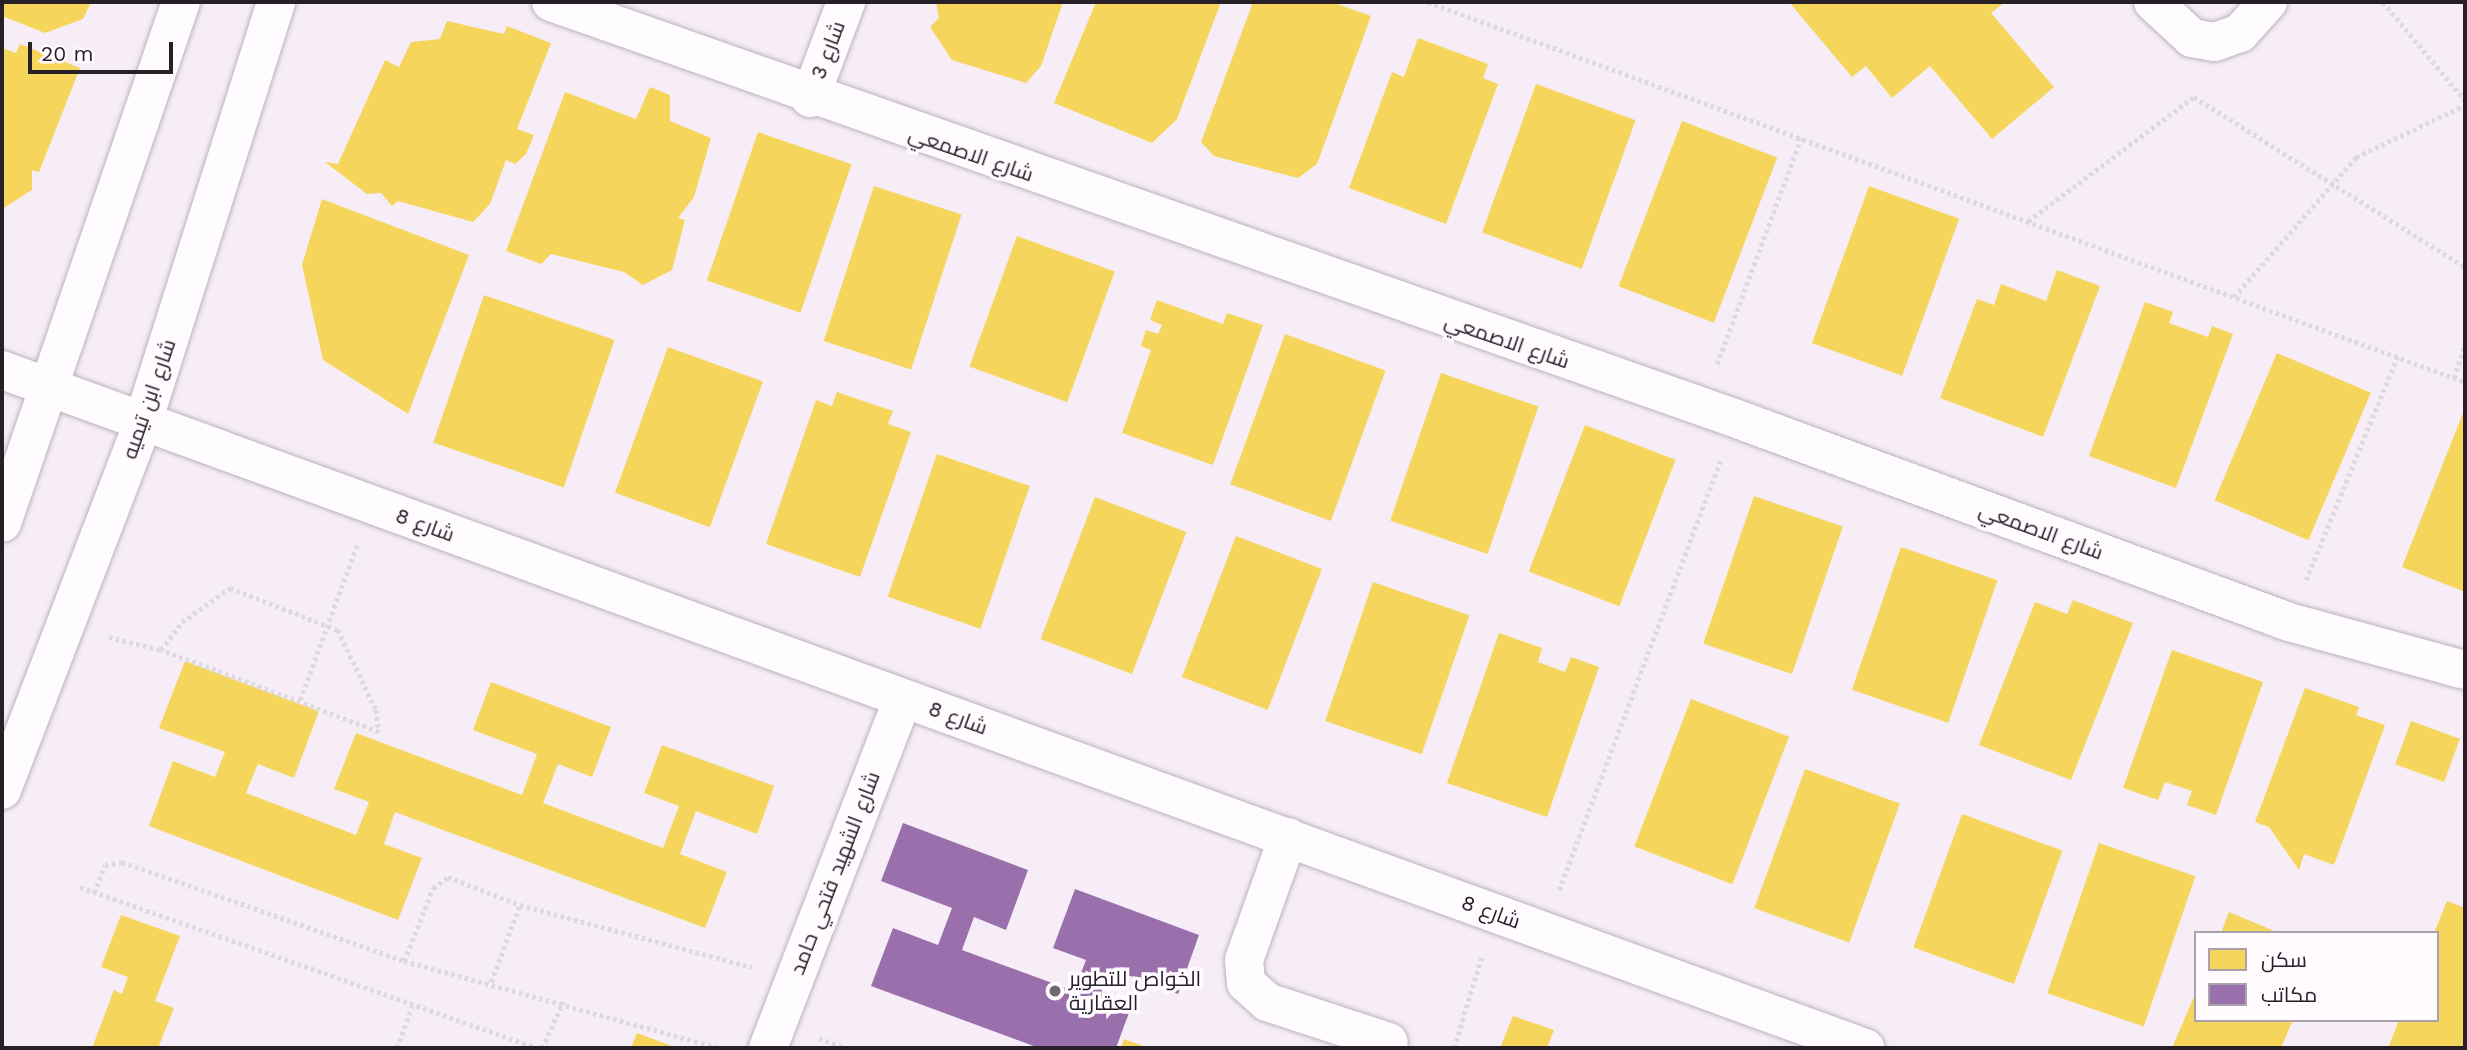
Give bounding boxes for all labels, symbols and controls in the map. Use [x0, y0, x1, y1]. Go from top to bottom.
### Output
street label: شارع 3 [805, 17, 851, 83]
scale bar [32, 28, 177, 72]
text: 20 m [41, 41, 93, 66]
street label: شارع الاصمعي [905, 121, 1037, 187]
street label: شارع الاصمعي [1441, 308, 1573, 374]
street label: شارع ابن تيميه [117, 336, 181, 462]
street label: شارع الاصمعي [1975, 497, 2107, 565]
street label: شارع 8 [392, 503, 458, 547]
street label: شارع 8 [925, 696, 991, 740]
street label: شارع الشهيد فتحي حامد [785, 768, 885, 978]
street label: شارع 8 [1458, 890, 1524, 934]
legend [2194, 931, 2439, 1022]
text: سكن [2261, 947, 2307, 972]
place label: الخواص للتطوير العقارية [1069, 966, 1201, 1016]
text: مكاتب [2261, 982, 2317, 1007]
marker: الخواص للتطوير العقارية [1047, 983, 1063, 999]

